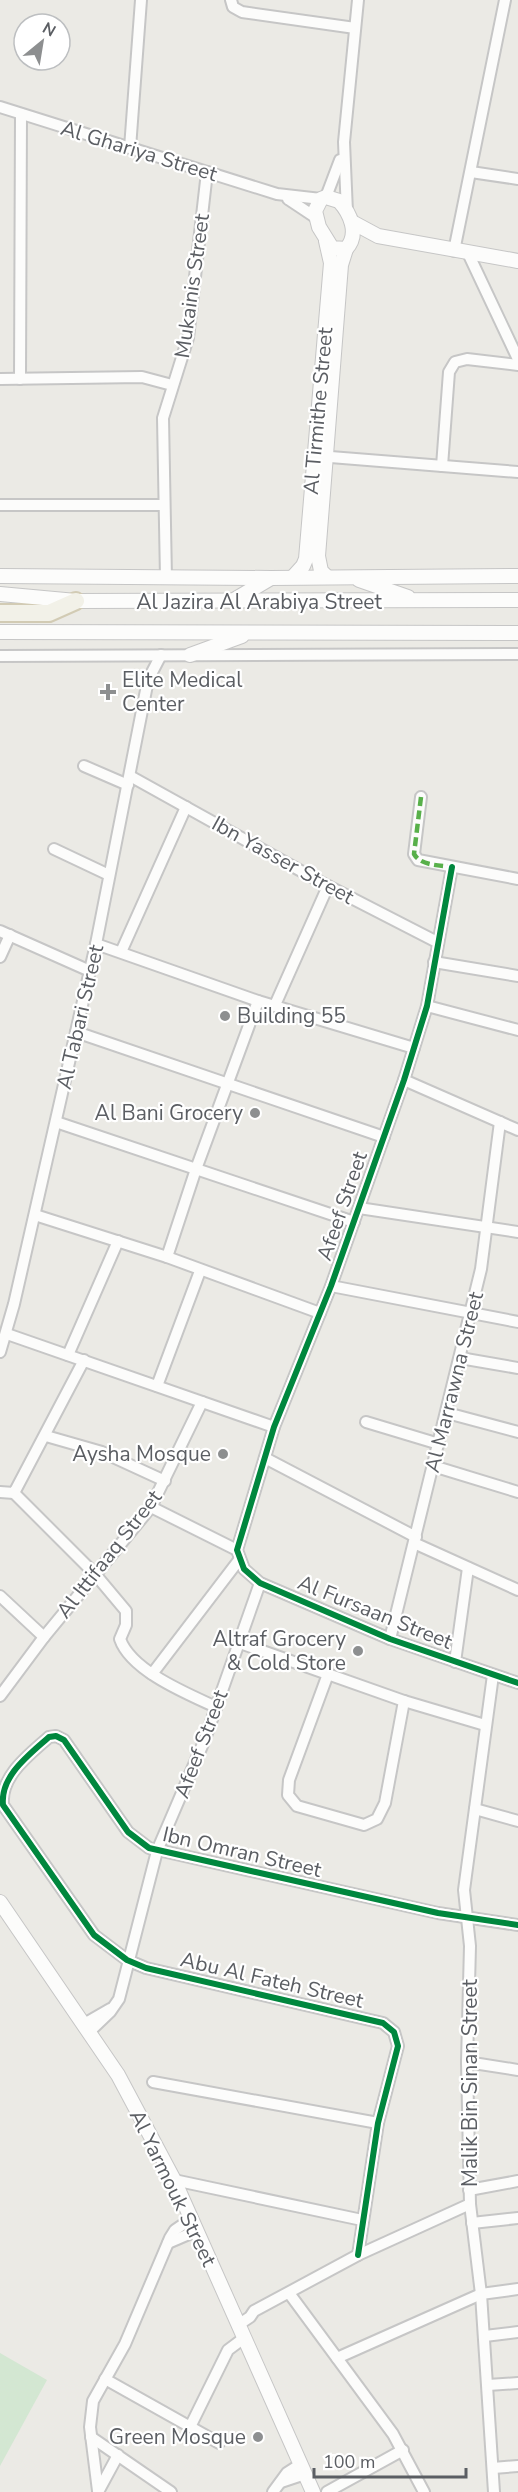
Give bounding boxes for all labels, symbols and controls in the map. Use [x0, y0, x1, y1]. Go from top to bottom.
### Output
north arrow [12, 12, 72, 72]
text: N [38, 17, 60, 42]
street label: Al Ghariya Street [57, 114, 221, 188]
street label: Mukainis Street [168, 211, 216, 360]
street label: Al Tirmithe Street [297, 325, 339, 496]
street label: Al Jazira Al Arabiya Street [136, 588, 382, 616]
place label: Elite Medical Center [122, 666, 243, 718]
marker: Elite Medical Center [99, 683, 117, 701]
street label: Ibn Yasser Street [207, 809, 360, 911]
street label: Al Tabari Street [50, 941, 110, 1092]
place label: Building 55 [237, 1002, 346, 1030]
marker: Building 55 [218, 1009, 232, 1023]
place label: Al Bani Grocery [95, 1099, 243, 1127]
marker: Al Bani Grocery [248, 1106, 262, 1120]
street label: Afeef Street [310, 1147, 374, 1264]
street label: Al Marrawna Street [418, 1288, 490, 1475]
place label: Aysha Mosque [72, 1440, 211, 1468]
marker: Aysha Mosque [216, 1447, 230, 1461]
street label: Al Ittifaaq Street [50, 1484, 168, 1624]
street label: Al Fursaan Street [294, 1568, 457, 1656]
place label: Altraf Grocery & Cold Store [212, 1625, 346, 1677]
marker: Altraf Grocery & Cold Store [351, 1644, 365, 1658]
street label: Afeef Street [168, 1685, 235, 1802]
street label: Ibn Omran Street [160, 1820, 325, 1884]
street label: Abu Al Fateh Street [178, 1945, 367, 2015]
street label: Malik Bin Sinan Street [456, 1978, 484, 2187]
street label: Al Yarmouk Street [123, 2105, 223, 2272]
place label: Green Mosque [109, 2423, 246, 2451]
marker: Green Mosque [251, 2430, 265, 2444]
scale bar [314, 2441, 466, 2479]
text: 100 m [323, 2450, 375, 2474]

